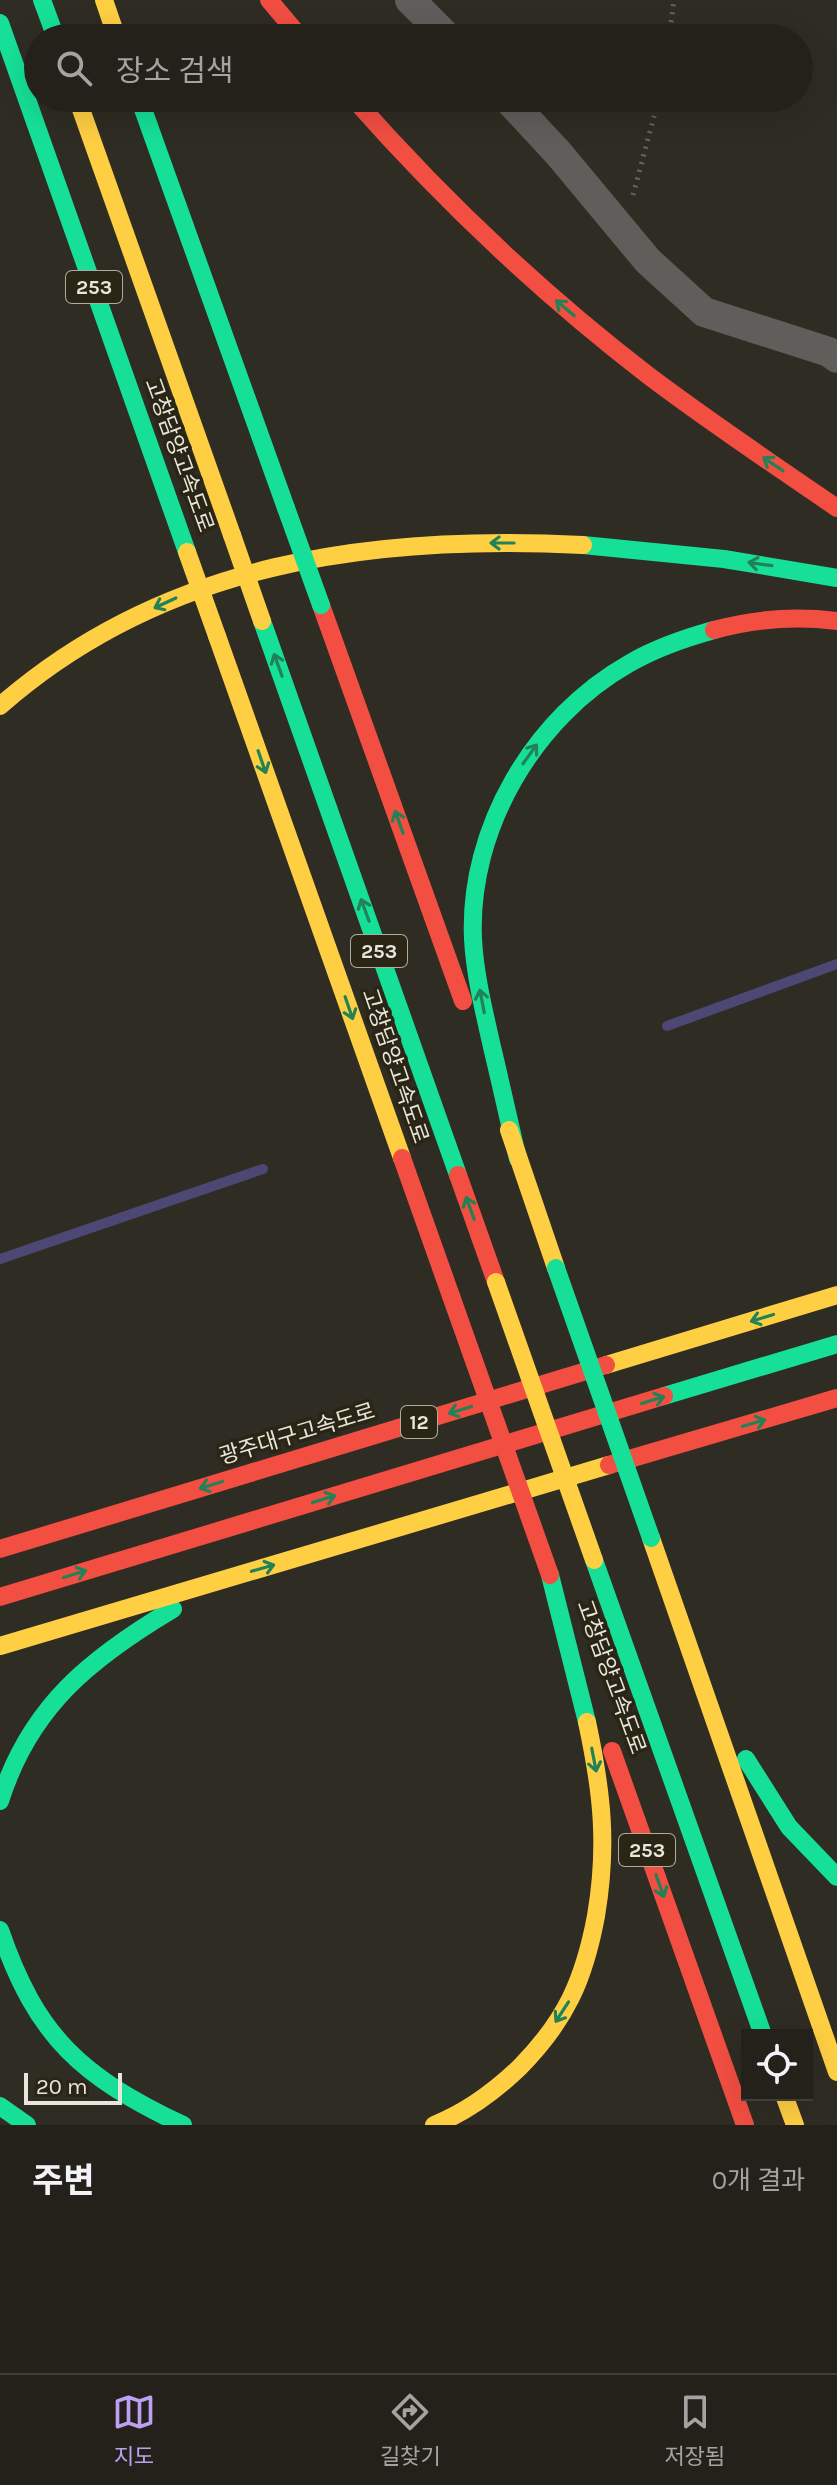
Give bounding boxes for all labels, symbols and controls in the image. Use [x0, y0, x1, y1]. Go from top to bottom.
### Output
search box [24, 24, 813, 112]
icon: search [52, 46, 96, 90]
text: 장소 검색 [116, 53, 234, 89]
road number: 253 [66, 271, 122, 303]
one-way arrow [555, 299, 576, 317]
street label: 고창담양고속도로 [139, 374, 219, 536]
one-way arrow [762, 456, 784, 472]
one-way arrow [489, 535, 516, 551]
one-way arrow [748, 556, 774, 571]
one-way arrow [154, 596, 178, 611]
one-way arrow [269, 653, 284, 678]
one-way arrow [521, 744, 538, 765]
one-way arrow [255, 750, 270, 775]
one-way arrow [390, 809, 405, 834]
one-way arrow [356, 898, 371, 923]
road number: 253 [351, 935, 407, 967]
street label: 고창담양고속도로 [356, 985, 434, 1147]
one-way arrow [474, 989, 489, 1014]
one-way arrow [342, 995, 357, 1020]
one-way arrow [462, 1196, 477, 1221]
one-way arrow [750, 1311, 776, 1326]
one-way arrow [640, 1391, 665, 1406]
street label: 광주대구고속도로 [216, 1398, 378, 1470]
one-way arrow [448, 1404, 473, 1418]
road number: 12 [401, 1406, 437, 1438]
one-way arrow [740, 1415, 766, 1430]
one-way arrow [199, 1478, 225, 1493]
one-way arrow [310, 1491, 336, 1506]
one-way arrow [249, 1560, 275, 1575]
one-way arrow [62, 1566, 87, 1581]
street label: 고창담양고속도로 [571, 1596, 651, 1758]
one-way arrow [588, 1746, 603, 1772]
road number: 253 [619, 1834, 675, 1866]
one-way arrow [654, 1873, 668, 1898]
one-way arrow [554, 2000, 571, 2022]
map controls [741, 2029, 813, 2101]
button: locate [741, 2029, 813, 2101]
scale bar [24, 2069, 122, 2105]
text: 20 m [36, 2074, 88, 2100]
text: 주변 [32, 2161, 95, 2201]
text: 0개 결과 [712, 2165, 805, 2196]
tab: 지도 [112, 2390, 156, 2470]
tab: 길찾기 [380, 2390, 441, 2470]
tab: 저장됨 [664, 2390, 725, 2470]

